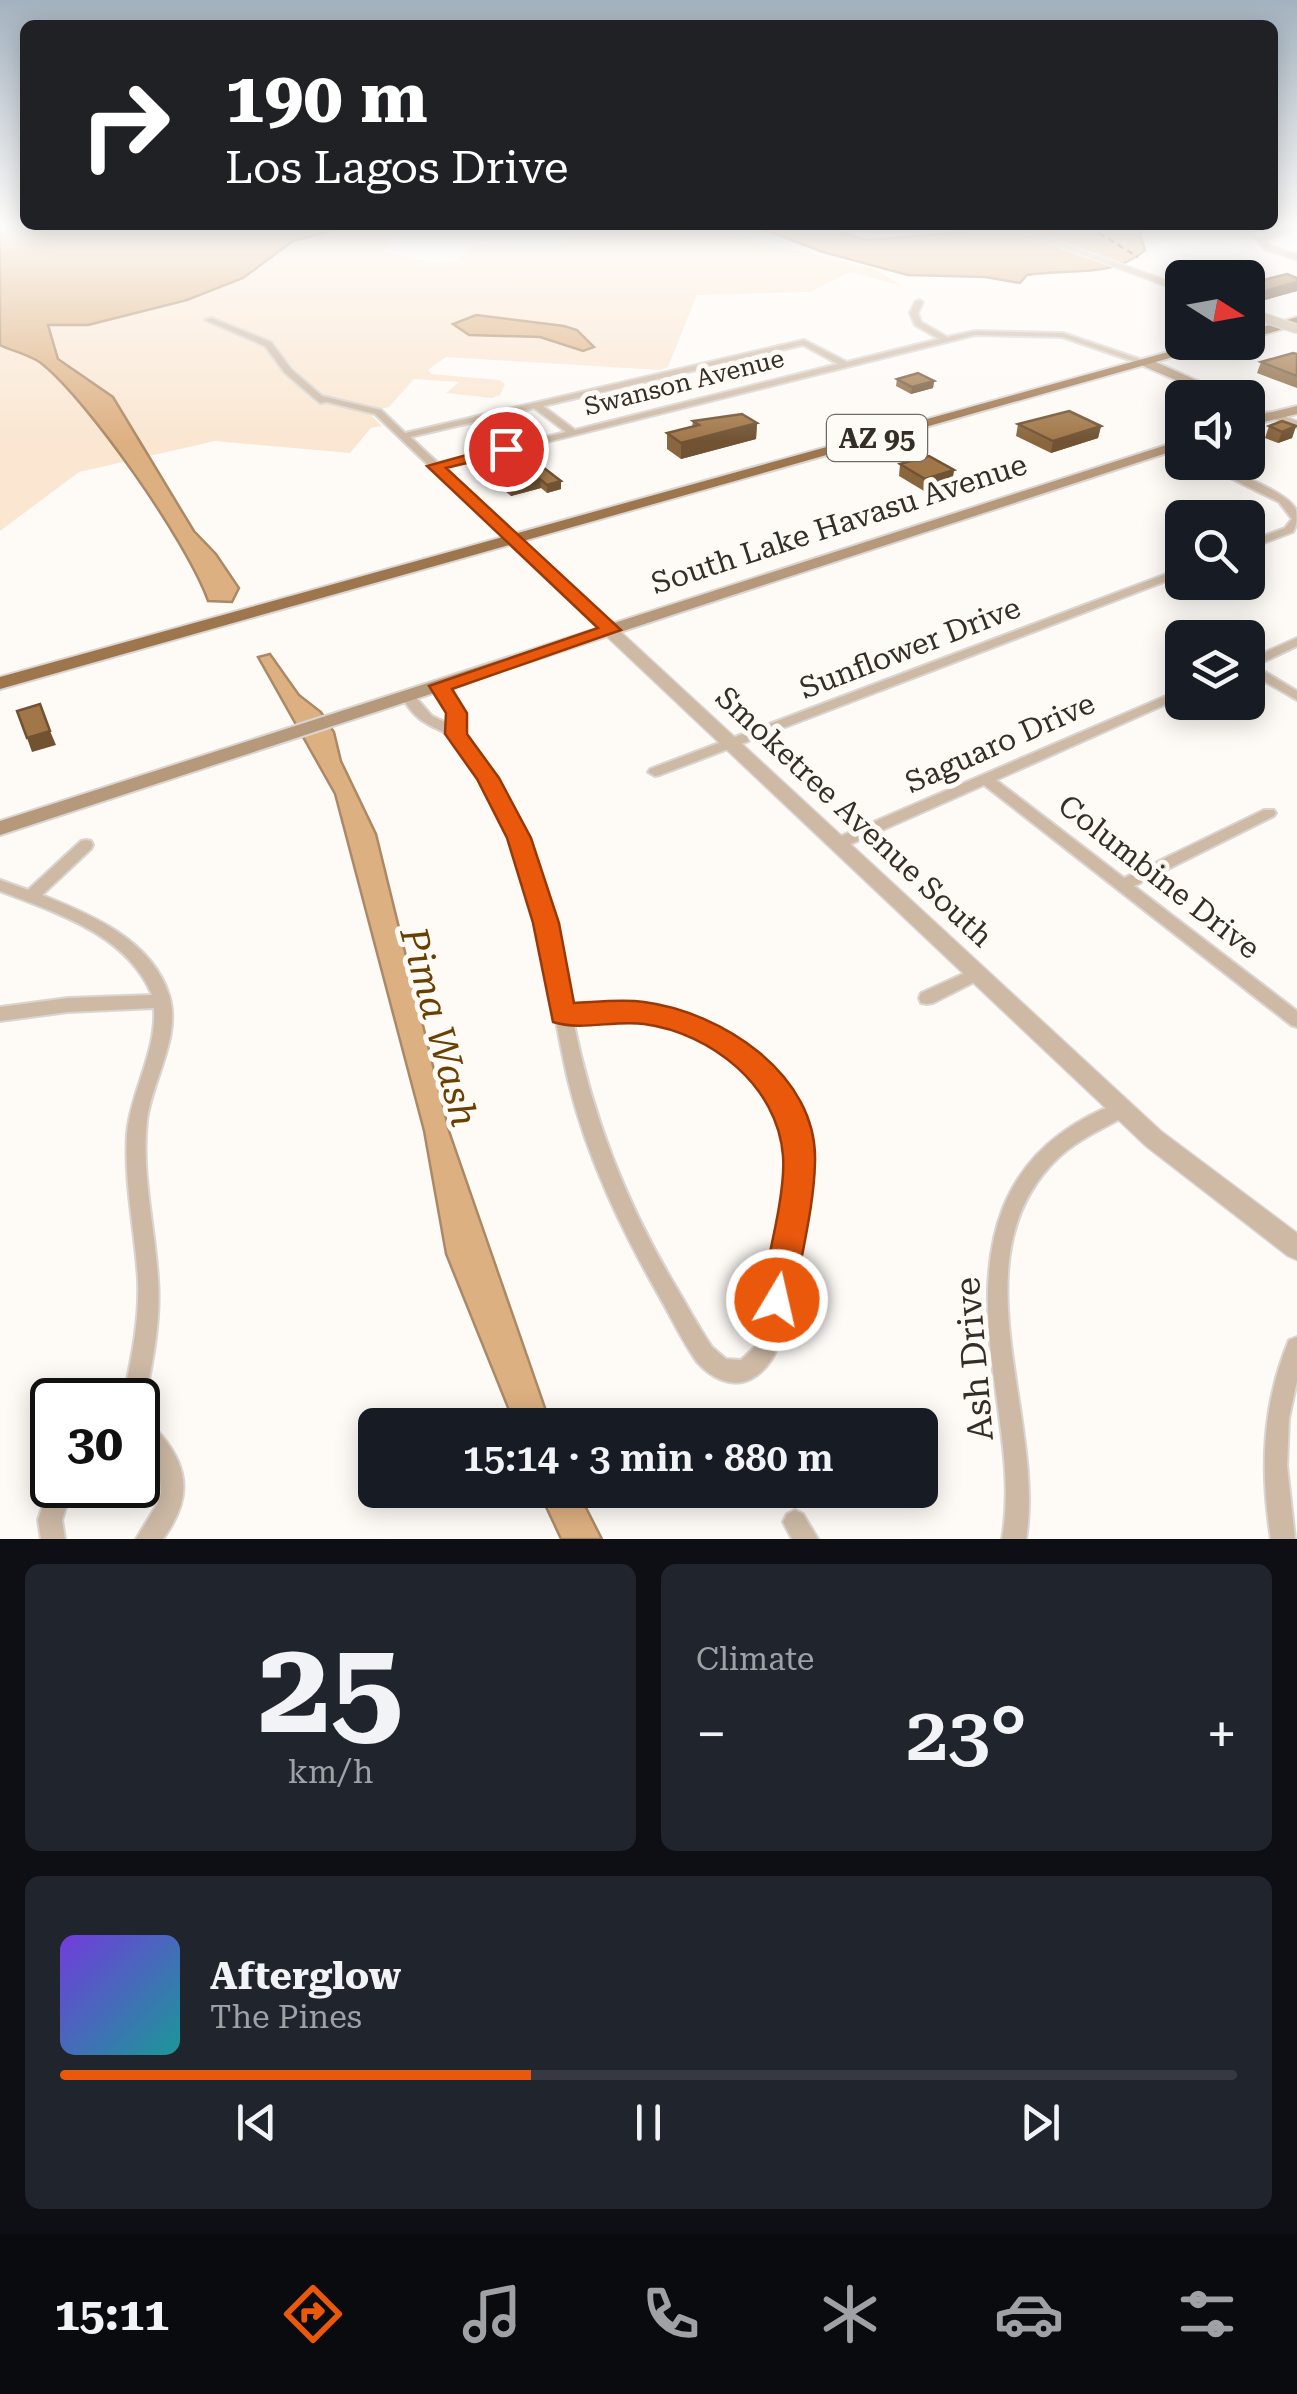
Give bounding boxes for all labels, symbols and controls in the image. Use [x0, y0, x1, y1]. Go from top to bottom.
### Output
text: 190 m [225, 57, 428, 139]
icon: right [60, 60, 190, 190]
text: Los Lagos Drive [225, 141, 569, 194]
north arrow [1165, 260, 1265, 360]
map controls [1165, 260, 1265, 720]
street label: Swanson Avenue [581, 344, 787, 421]
button: sound [1165, 380, 1265, 480]
pin [464, 407, 549, 492]
road number: AZ 95 [827, 415, 927, 461]
icon: arrive [479, 422, 534, 477]
street label: South Lake Havasu Avenue [647, 446, 1031, 601]
button: search [1165, 500, 1265, 600]
street label: Sunflower Drive [794, 589, 1025, 706]
button: layers [1165, 620, 1265, 720]
street label: Smoketree Avenue South [709, 679, 1000, 954]
street label: Saguaro Drive [900, 685, 1100, 800]
street label: Columbine Drive [1052, 787, 1267, 966]
water label: Pima Wash [391, 922, 487, 1131]
position arrow [725, 1248, 829, 1352]
street label: Ash Drive [947, 1275, 1002, 1443]
speed limit sign: 30 [30, 1378, 160, 1508]
text: 15:14 · 3 min · 880 m [463, 1436, 834, 1480]
text: 25 [258, 1611, 403, 1764]
text: Climate [696, 1640, 814, 1678]
text: 23° [906, 1690, 1027, 1778]
text: − [696, 1702, 727, 1766]
text: + [1206, 1702, 1237, 1766]
text: km/h [288, 1753, 373, 1791]
text: Afterglow [210, 1954, 401, 1998]
text: The Pines [210, 1998, 362, 2036]
icon: previous [229, 2095, 284, 2150]
icon: pause [621, 2095, 676, 2150]
icon: next [1013, 2095, 1068, 2150]
icon: directions [278, 2279, 348, 2349]
icon: music [457, 2279, 527, 2349]
icon: phone [636, 2279, 706, 2349]
icon: climate [815, 2279, 885, 2349]
icon: car [994, 2279, 1064, 2349]
icon: filters [1172, 2279, 1242, 2349]
text: 15:11 [54, 2288, 169, 2341]

